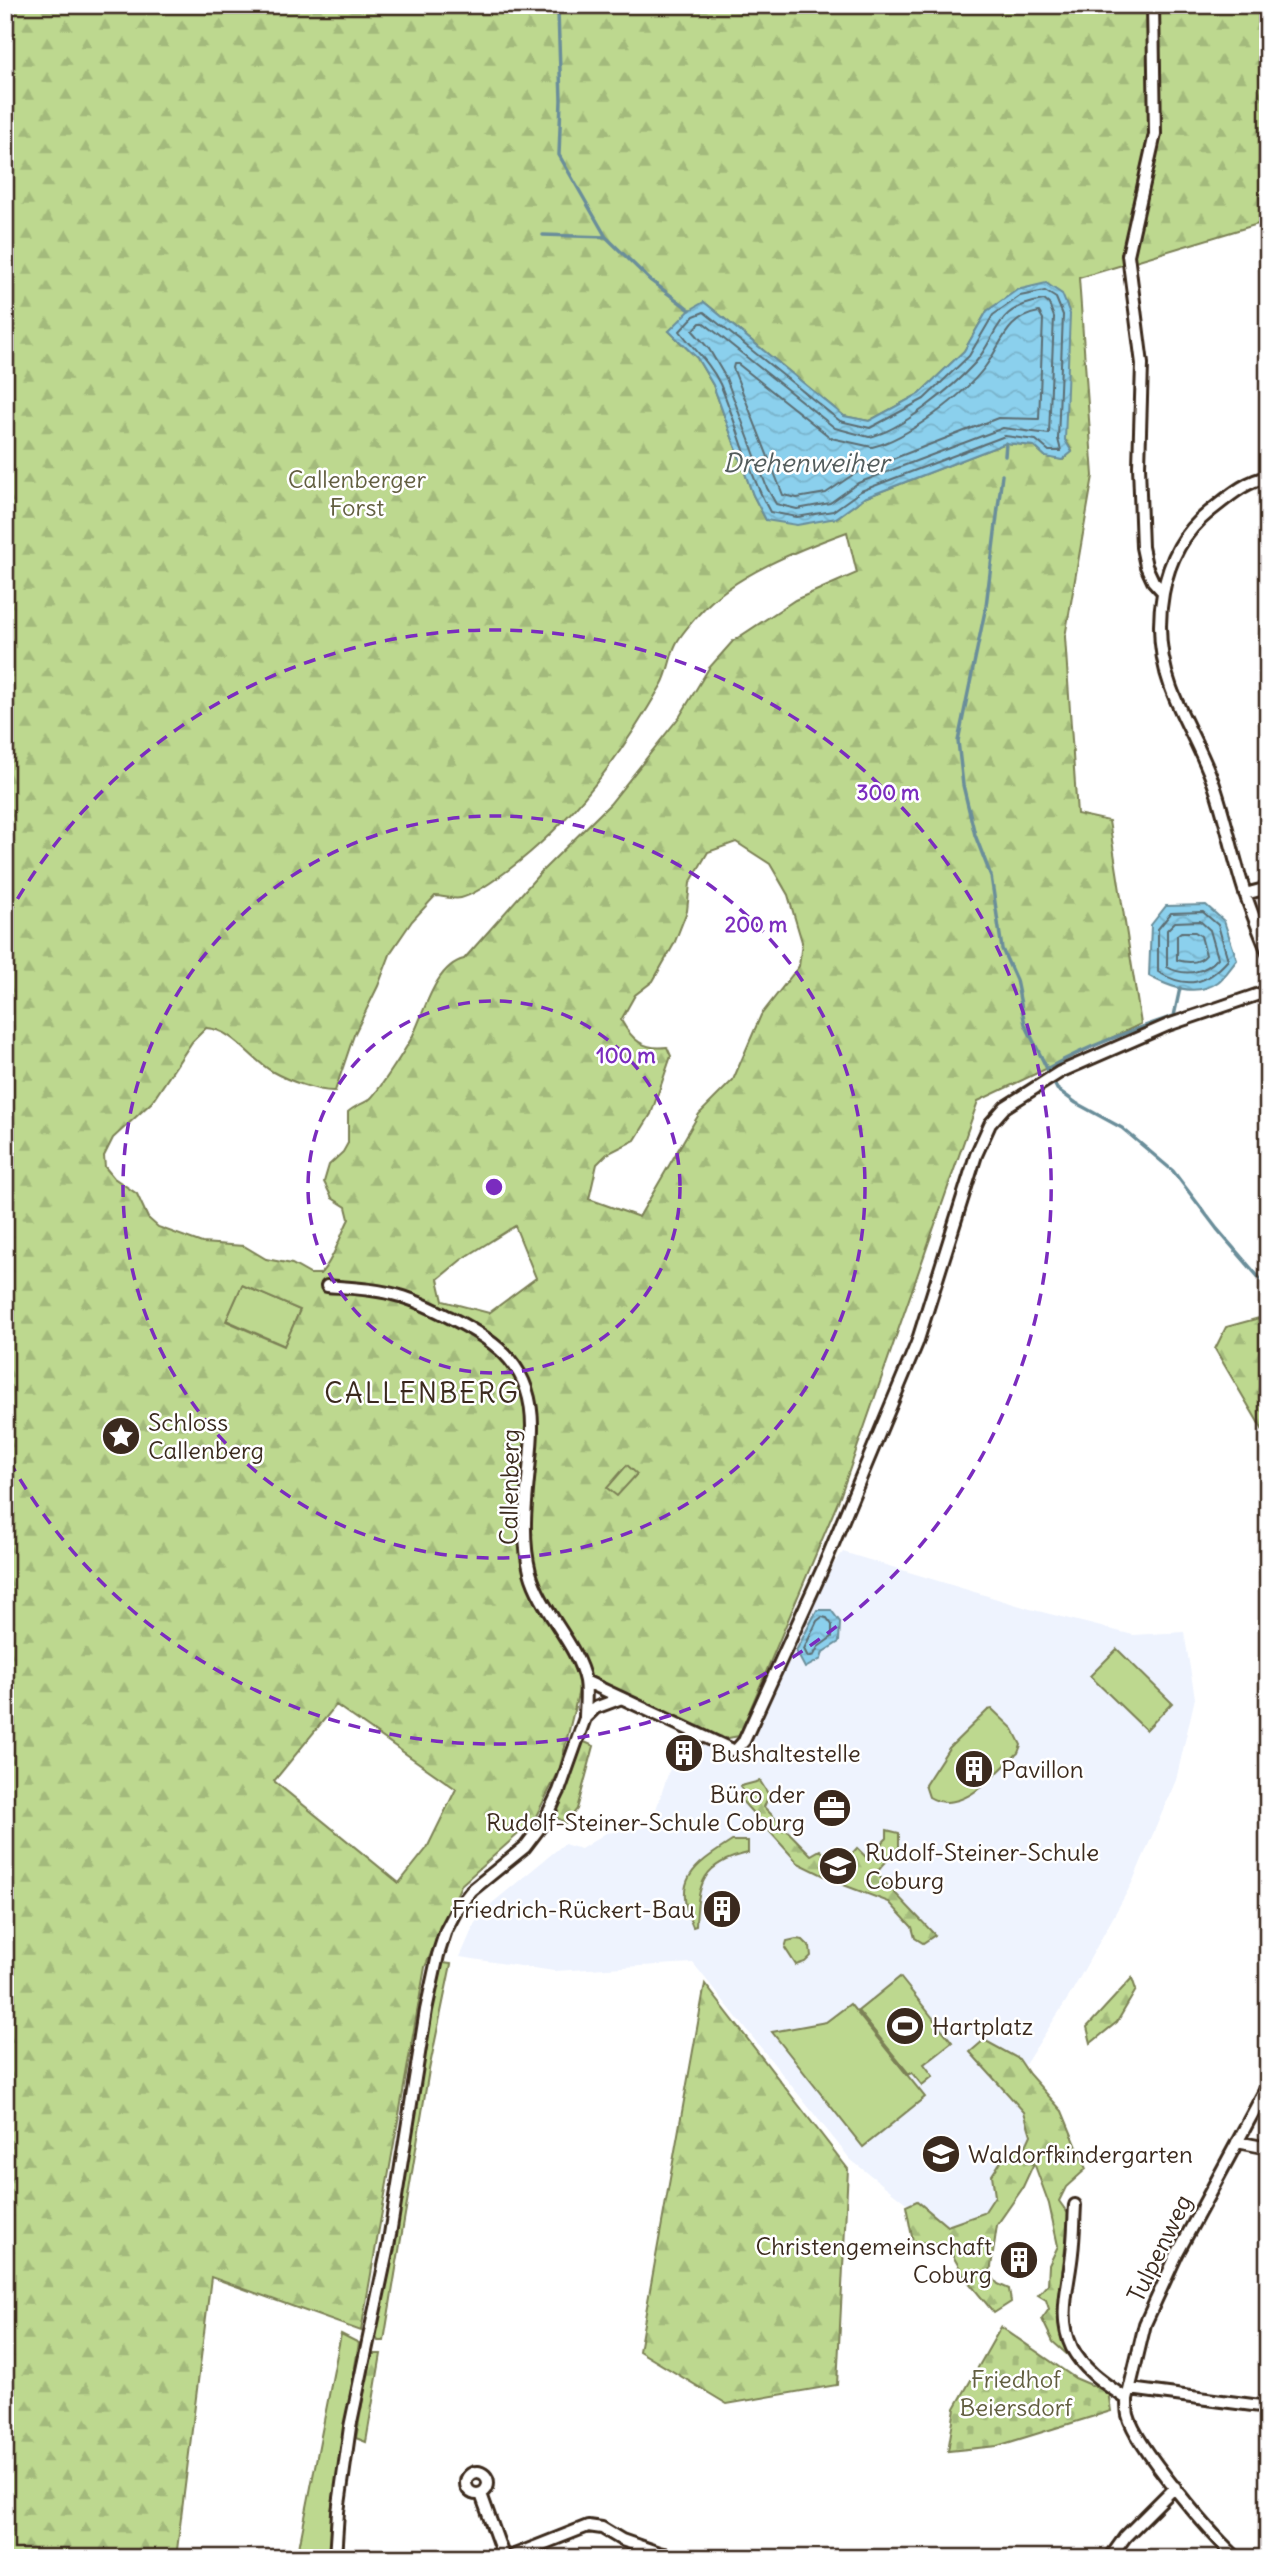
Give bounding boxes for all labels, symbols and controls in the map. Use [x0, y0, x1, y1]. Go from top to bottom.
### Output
water label: Drehenweiher [723, 446, 892, 479]
park label: Callenberger Forst [288, 464, 427, 522]
text: 300 m [857, 779, 920, 806]
text: 200 m [725, 911, 788, 938]
text: 100 m [596, 1042, 656, 1069]
centre of rings [482, 1175, 506, 1199]
district label: CALLENBERG [324, 1375, 520, 1411]
place label: Schloss Callenberg [148, 1407, 264, 1465]
place icon: Schloss Callenberg [100, 1415, 142, 1457]
street label: Callenberg [493, 1429, 525, 1545]
building icon: Bushaltestelle [663, 1732, 705, 1774]
place label: Bushaltestelle [711, 1738, 861, 1768]
building icon: Pavillon [953, 1748, 995, 1790]
place label: Pavillon [1001, 1754, 1084, 1784]
place label: Büro der Rudolf-Steiner-Schule Coburg [486, 1779, 805, 1837]
office icon: Büro der Rudolf-Steiner-Schule Coburg [811, 1787, 853, 1829]
place label: Rudolf-Steiner-Schule Coburg [865, 1837, 1099, 1895]
school or university icon: Rudolf-Steiner-Schule Coburg [817, 1845, 859, 1887]
building icon: Friedrich-Rückert-Bau [701, 1888, 743, 1930]
place label: Friedrich-Rückert-Bau [452, 1894, 695, 1924]
sports icon: Hartplatz [884, 2005, 926, 2047]
place label: Hartplatz [932, 2011, 1033, 2041]
school or university icon: Waldorfkindergarten [920, 2133, 962, 2175]
place label: Waldorfkindergarten [968, 2139, 1193, 2169]
street label: Tulpenweg [1120, 2189, 1198, 2307]
place label: Christengemeinschaft Coburg [755, 2231, 992, 2289]
building icon: Christengemeinschaft Coburg [998, 2239, 1040, 2281]
park label: Friedhof Beiersdorf [960, 2364, 1074, 2422]

